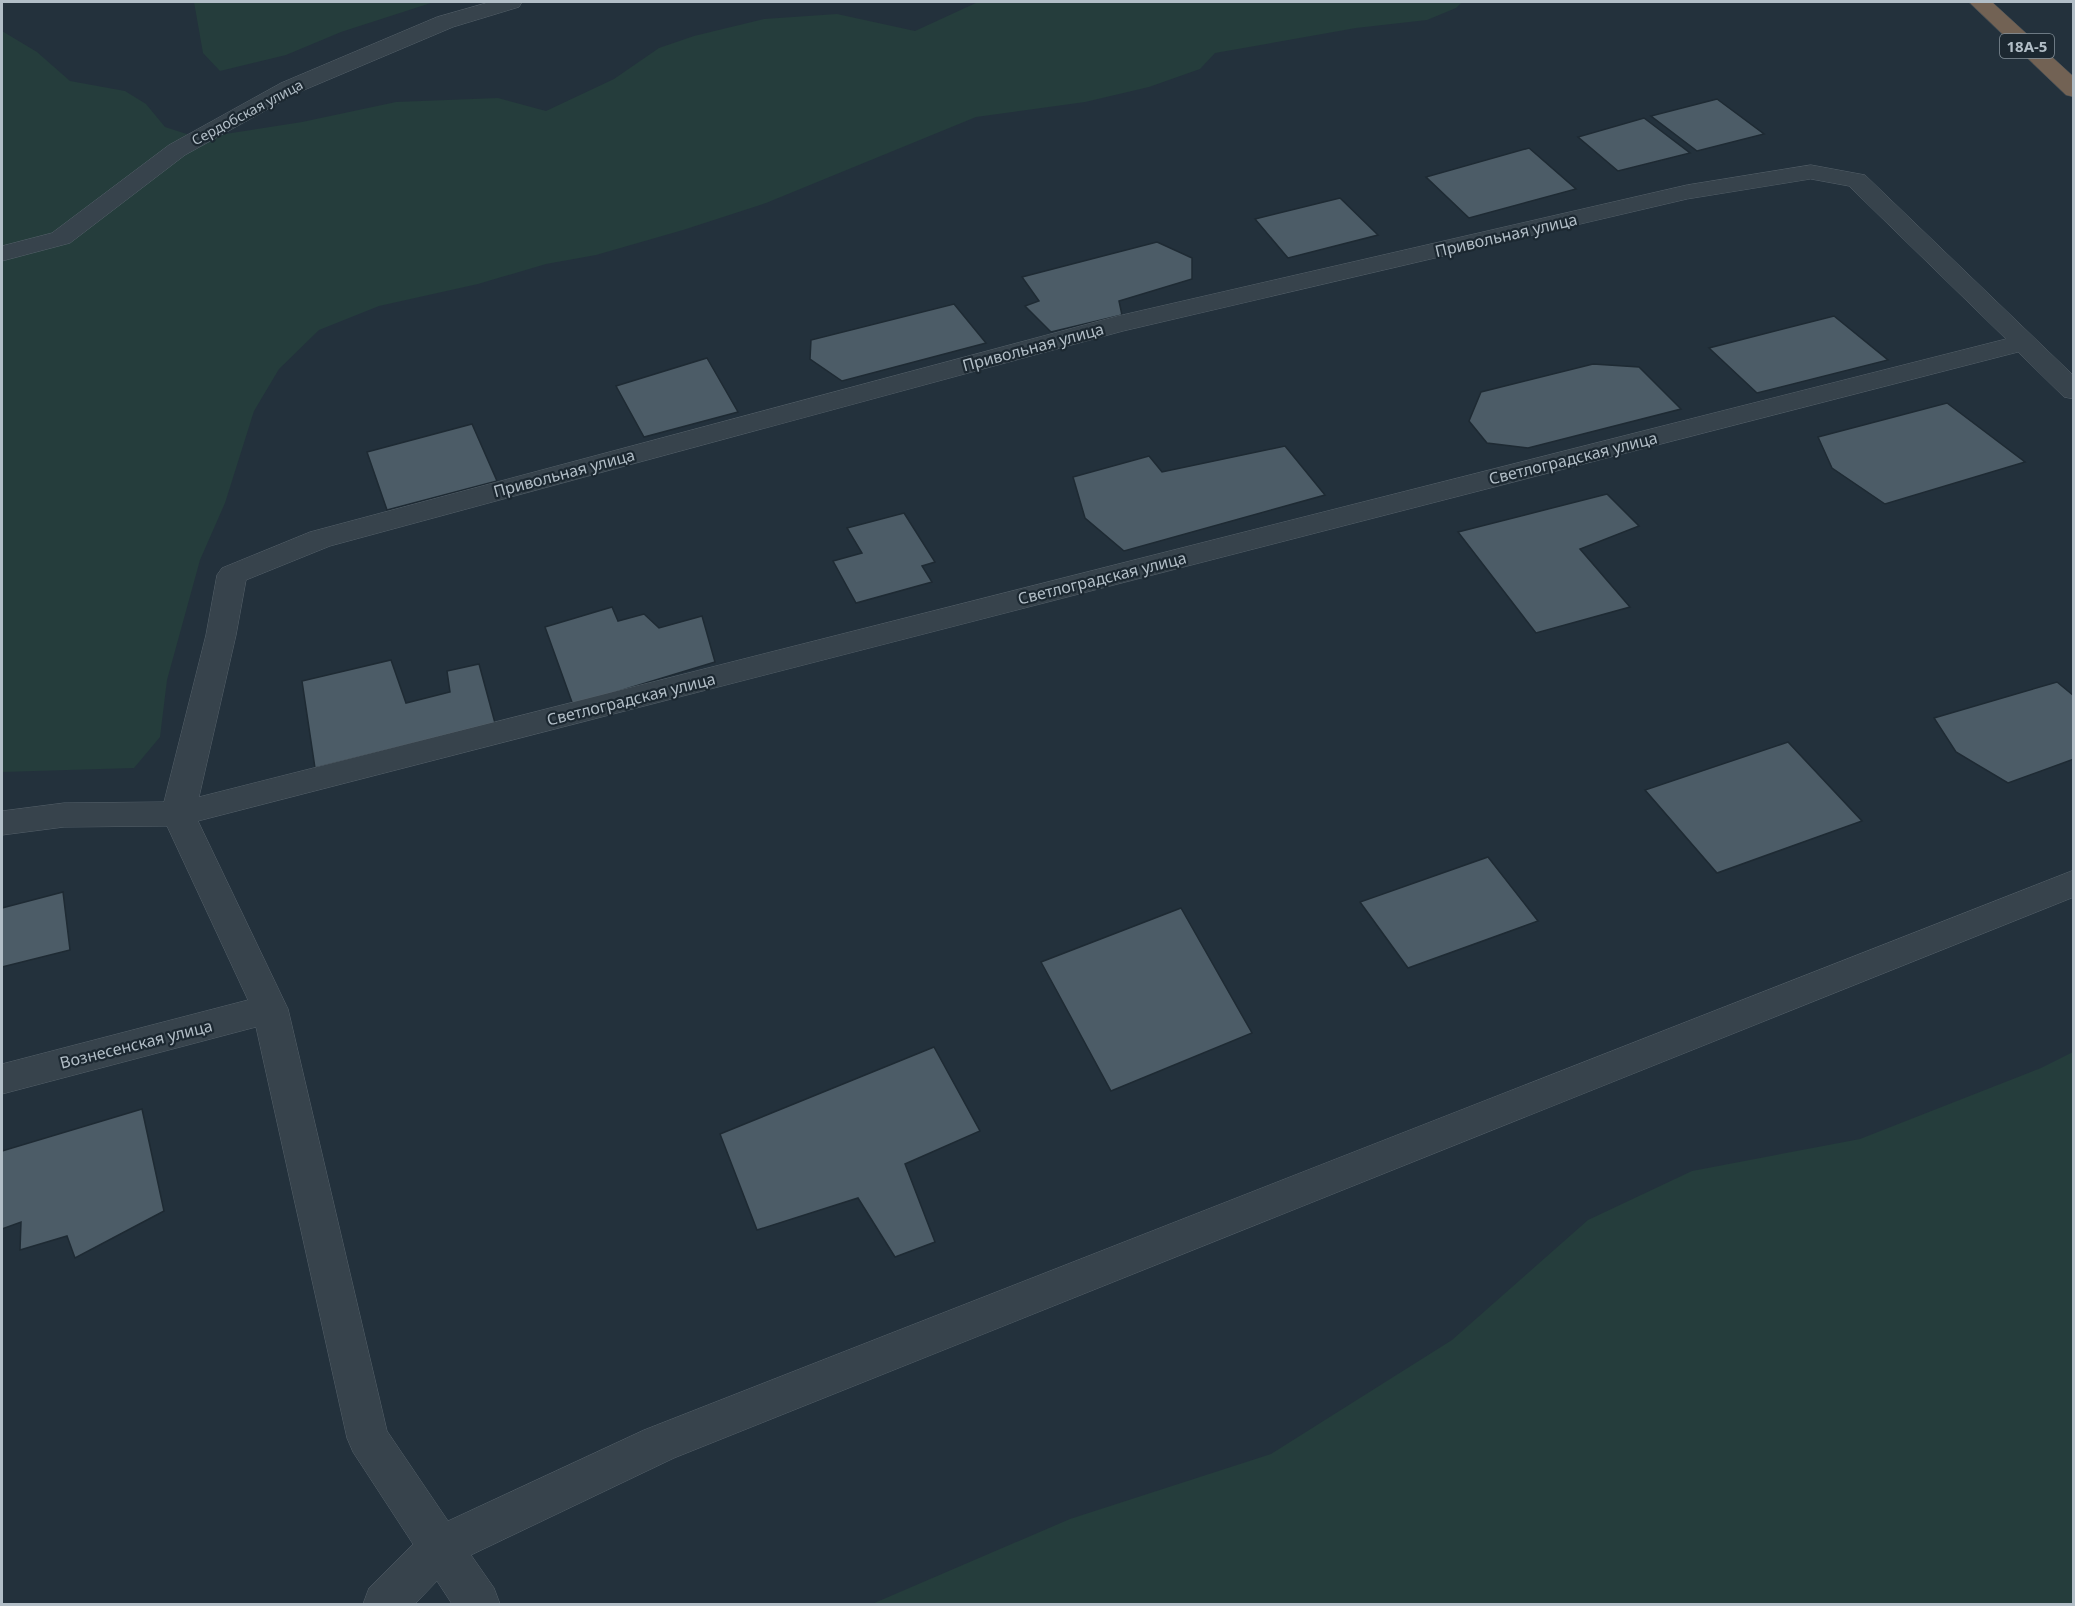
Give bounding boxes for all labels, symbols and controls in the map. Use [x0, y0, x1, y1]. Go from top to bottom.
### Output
road number: 18А-5 [2000, 34, 2054, 58]
street label: Сердобская улица [188, 75, 306, 149]
street label: Привольная улица [1433, 208, 1579, 262]
street label: Привольная улица [960, 318, 1106, 376]
street label: Светлоградская улица [1486, 426, 1660, 490]
street label: Привольная улица [491, 444, 637, 502]
street label: Светлоградская улица [1015, 546, 1189, 610]
street label: Светлоградская улица [544, 667, 718, 731]
street label: Вознесенская улица [57, 1014, 215, 1074]

